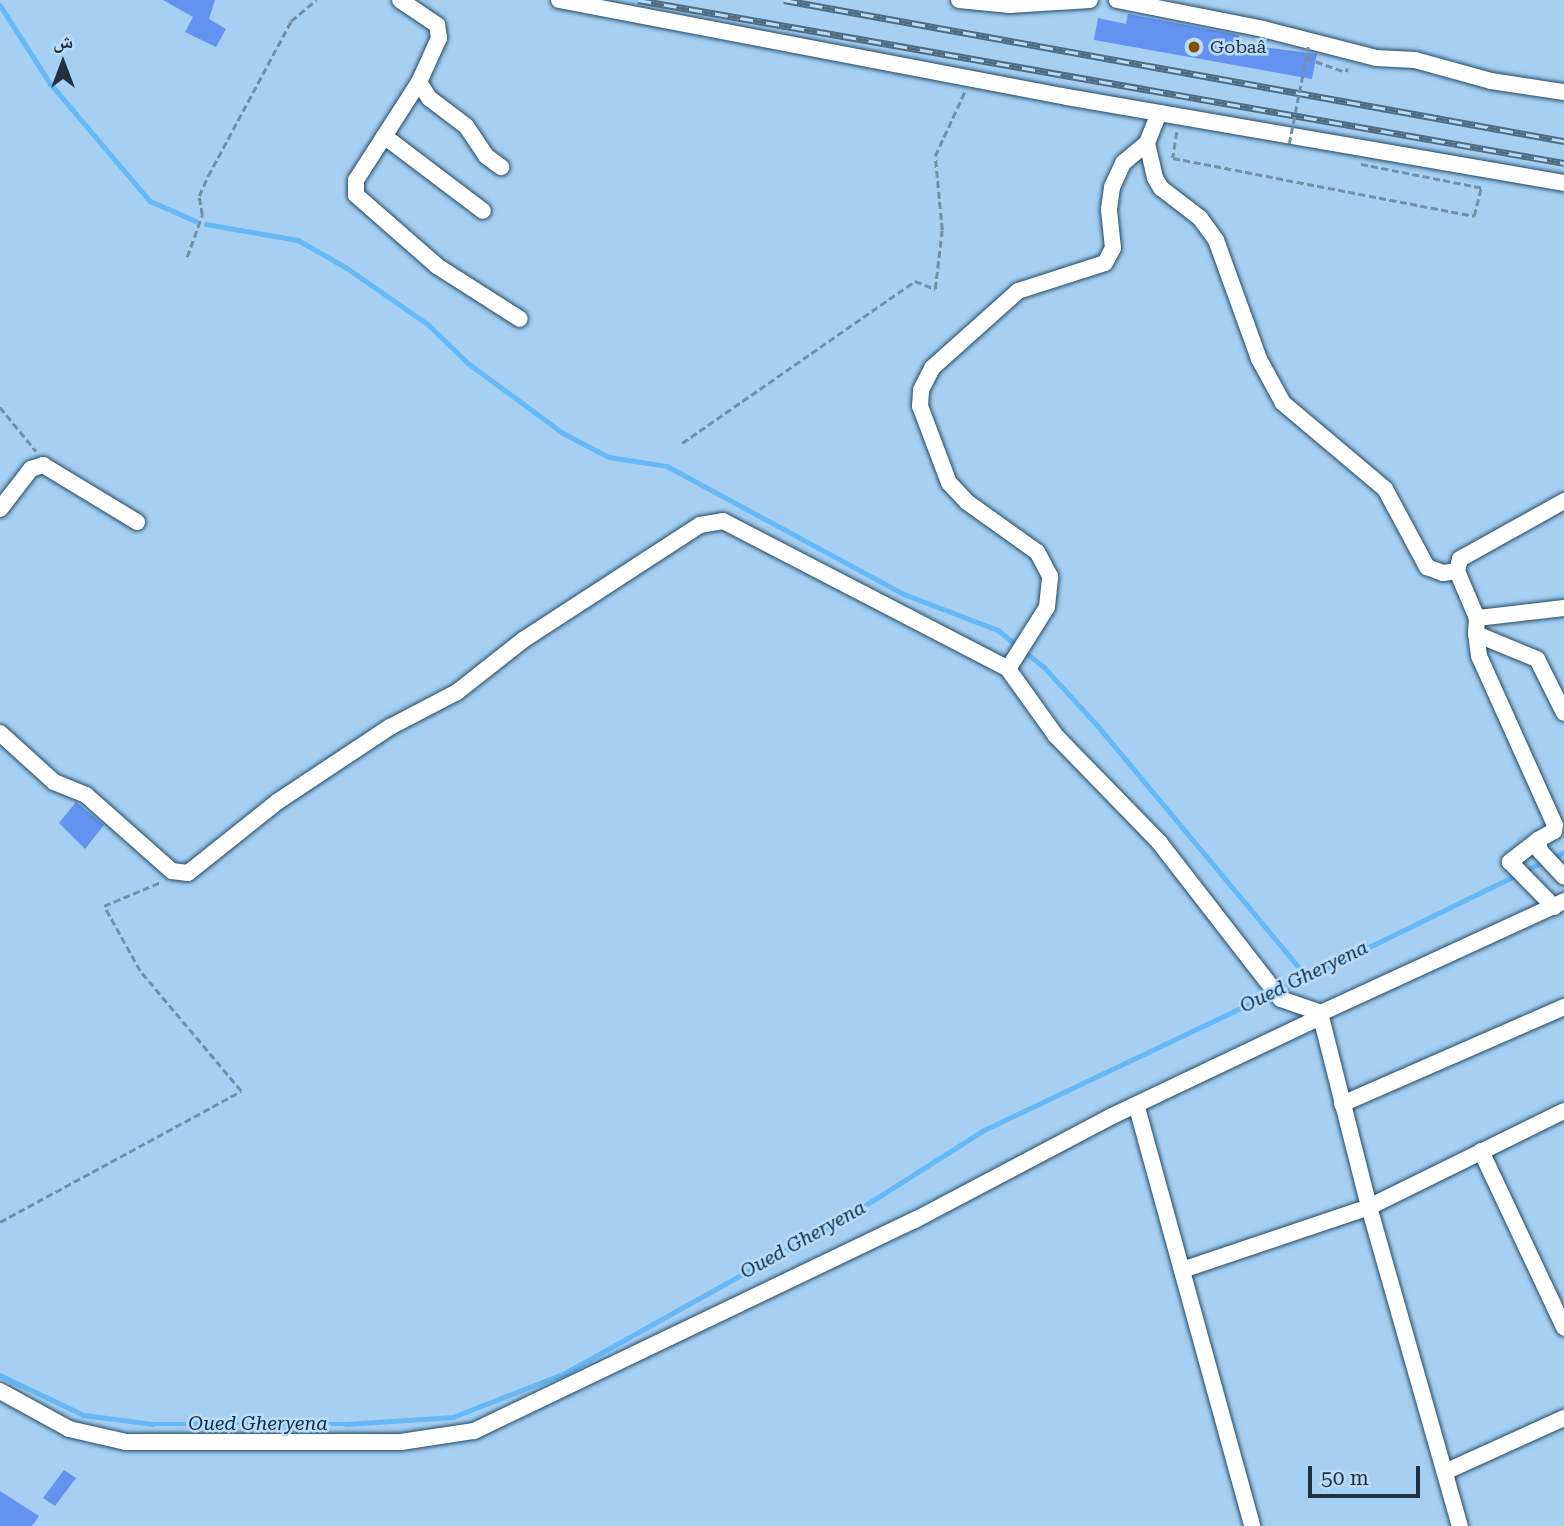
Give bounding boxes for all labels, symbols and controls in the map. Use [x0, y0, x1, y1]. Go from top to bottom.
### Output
north arrow [28, 28, 98, 98]
text: ش [53, 30, 73, 53]
place label: Gobaâ [1210, 36, 1266, 58]
marker: Gobaâ [1184, 37, 1204, 57]
water label: Oued Gheryena [1236, 936, 1372, 1018]
water label: Oued Gheryena [737, 1196, 869, 1284]
water label: Oued Gheryena [188, 1413, 328, 1435]
scale bar [1312, 1452, 1424, 1496]
text: 50 m [1321, 1466, 1369, 1490]

